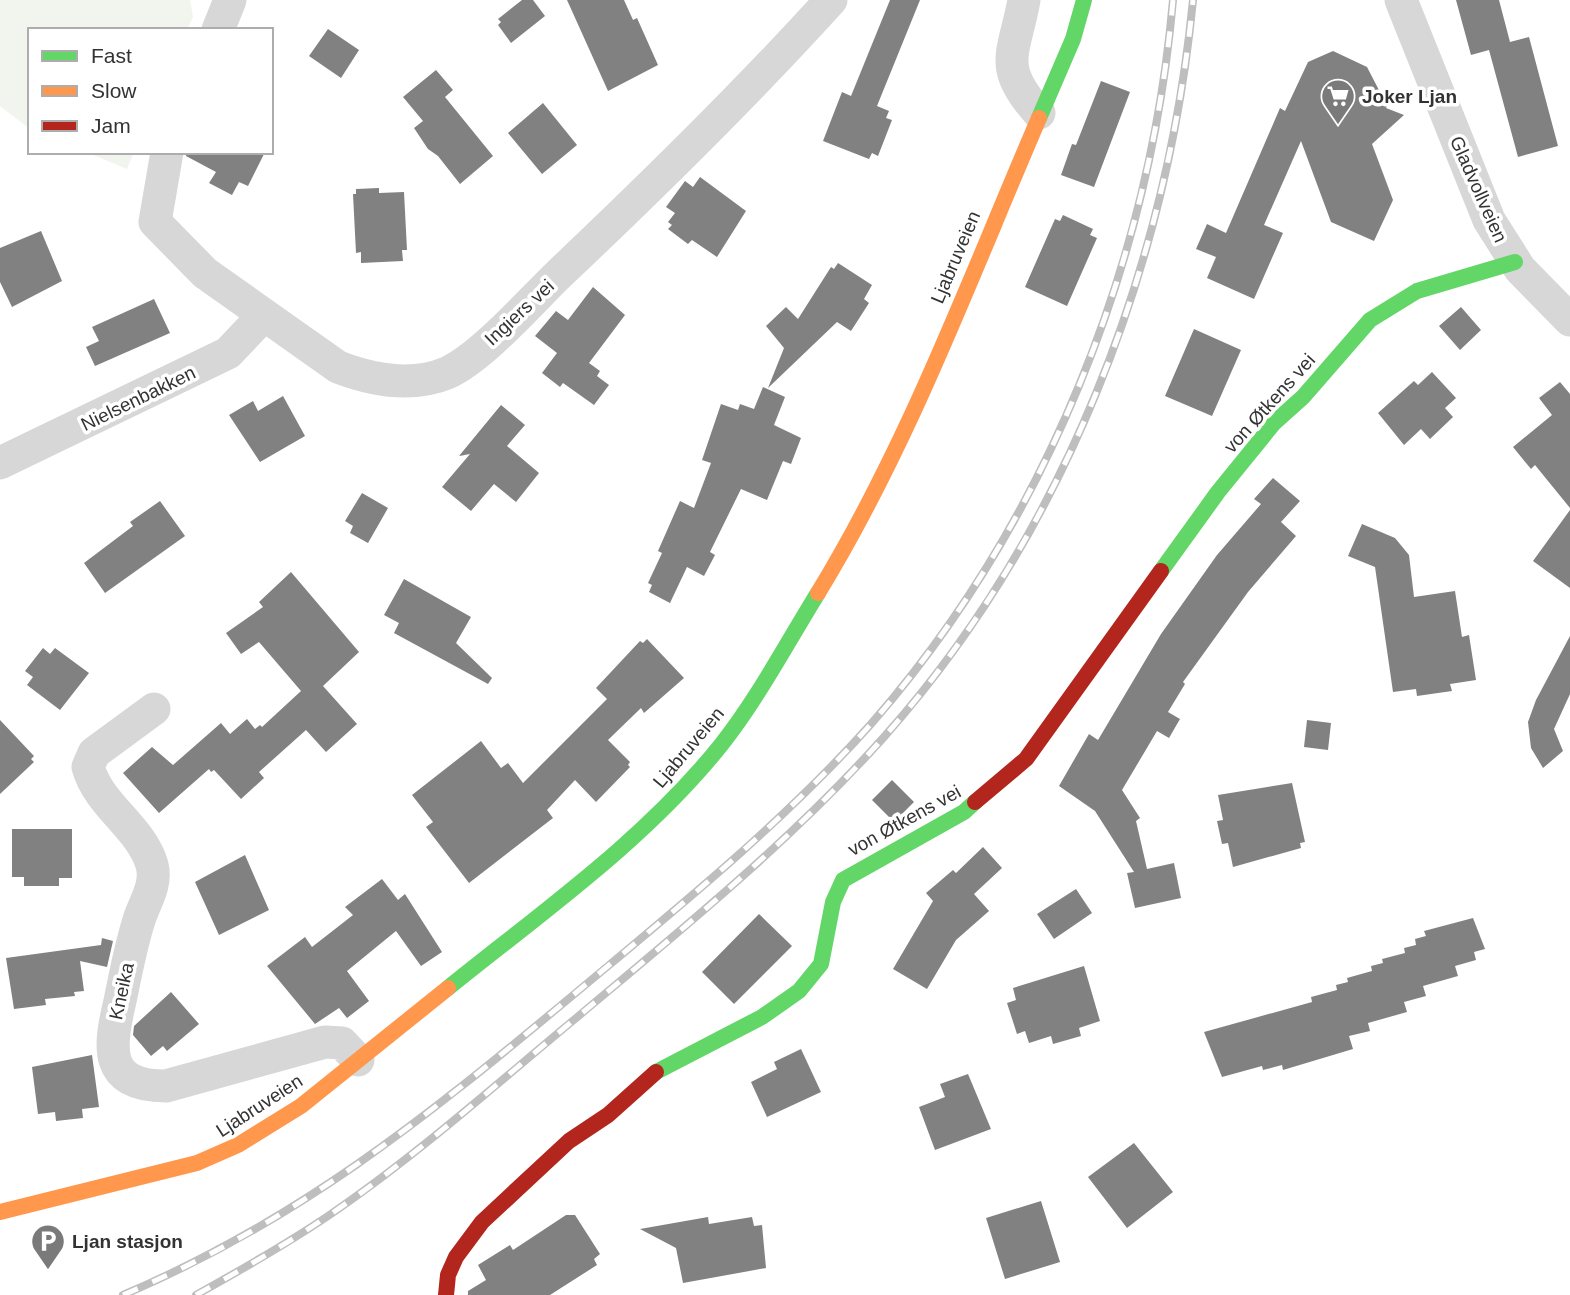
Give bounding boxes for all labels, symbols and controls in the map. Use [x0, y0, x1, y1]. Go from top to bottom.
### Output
legend [28, 28, 273, 154]
text: Fast [91, 44, 132, 67]
supermarket icon: Joker Ljan [1319, 77, 1357, 126]
text: Slow [91, 79, 137, 102]
place label: Joker Ljan [1362, 86, 1457, 107]
text: Jam [91, 114, 131, 137]
street label: Gladvollveien [1446, 133, 1511, 246]
street label: Ljabruveien [927, 208, 984, 307]
street label: Ingiers vei [481, 275, 558, 350]
street label: von Øtkens vei [1220, 350, 1319, 457]
street label: Nielsenbakken [78, 362, 199, 435]
street label: Ljabruveien [649, 703, 728, 792]
street label: von Øtkens vei [844, 781, 964, 860]
street label: Kneika [105, 960, 138, 1022]
street label: Ljabruveien [212, 1070, 306, 1141]
parking icon: Ljan stasjon [29, 1222, 67, 1271]
place label: Ljan stasjon [72, 1231, 183, 1252]

